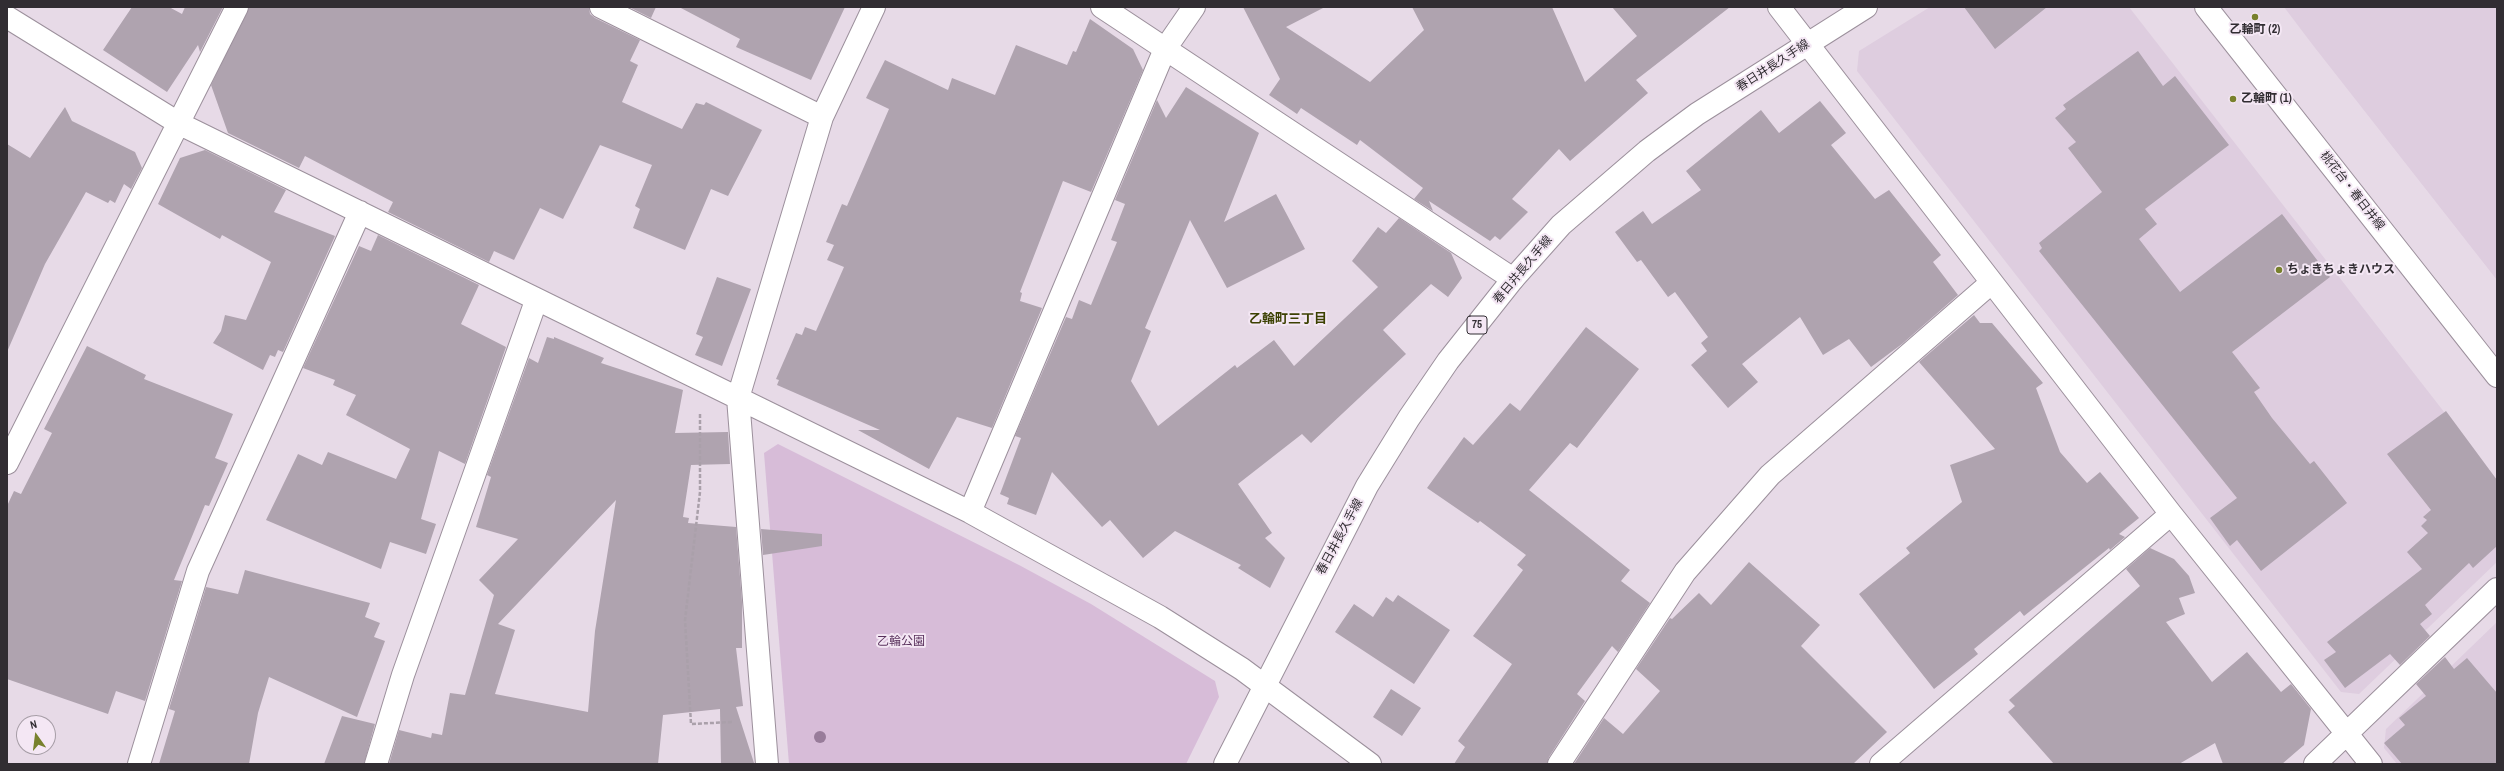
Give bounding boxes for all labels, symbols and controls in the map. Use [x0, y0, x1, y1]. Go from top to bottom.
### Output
marker: 乙輪町 (2) [2250, 12, 2260, 22]
place label: 乙輪町 (2) [2230, 23, 2280, 37]
street label: 春日井長久手線 [1734, 37, 1812, 95]
place label: 乙輪町 (1) [2241, 92, 2292, 106]
marker: 乙輪町 (1) [2228, 94, 2238, 104]
street label: 桃花台・春日井線 [2317, 149, 2387, 233]
street label: 春日井長久手線 [1490, 233, 1556, 307]
place label: ちょきちょきハウス [2287, 263, 2395, 277]
marker: ちょきちょきハウス [2274, 265, 2284, 275]
district label: 乙輪町三丁目 [1249, 312, 1327, 328]
road number: 75 [1467, 316, 1487, 334]
street label: 春日井長久手線 [1314, 497, 1366, 577]
park label: 乙輪公園 [877, 635, 925, 649]
north arrow [16, 715, 56, 755]
text: N [28, 717, 38, 732]

